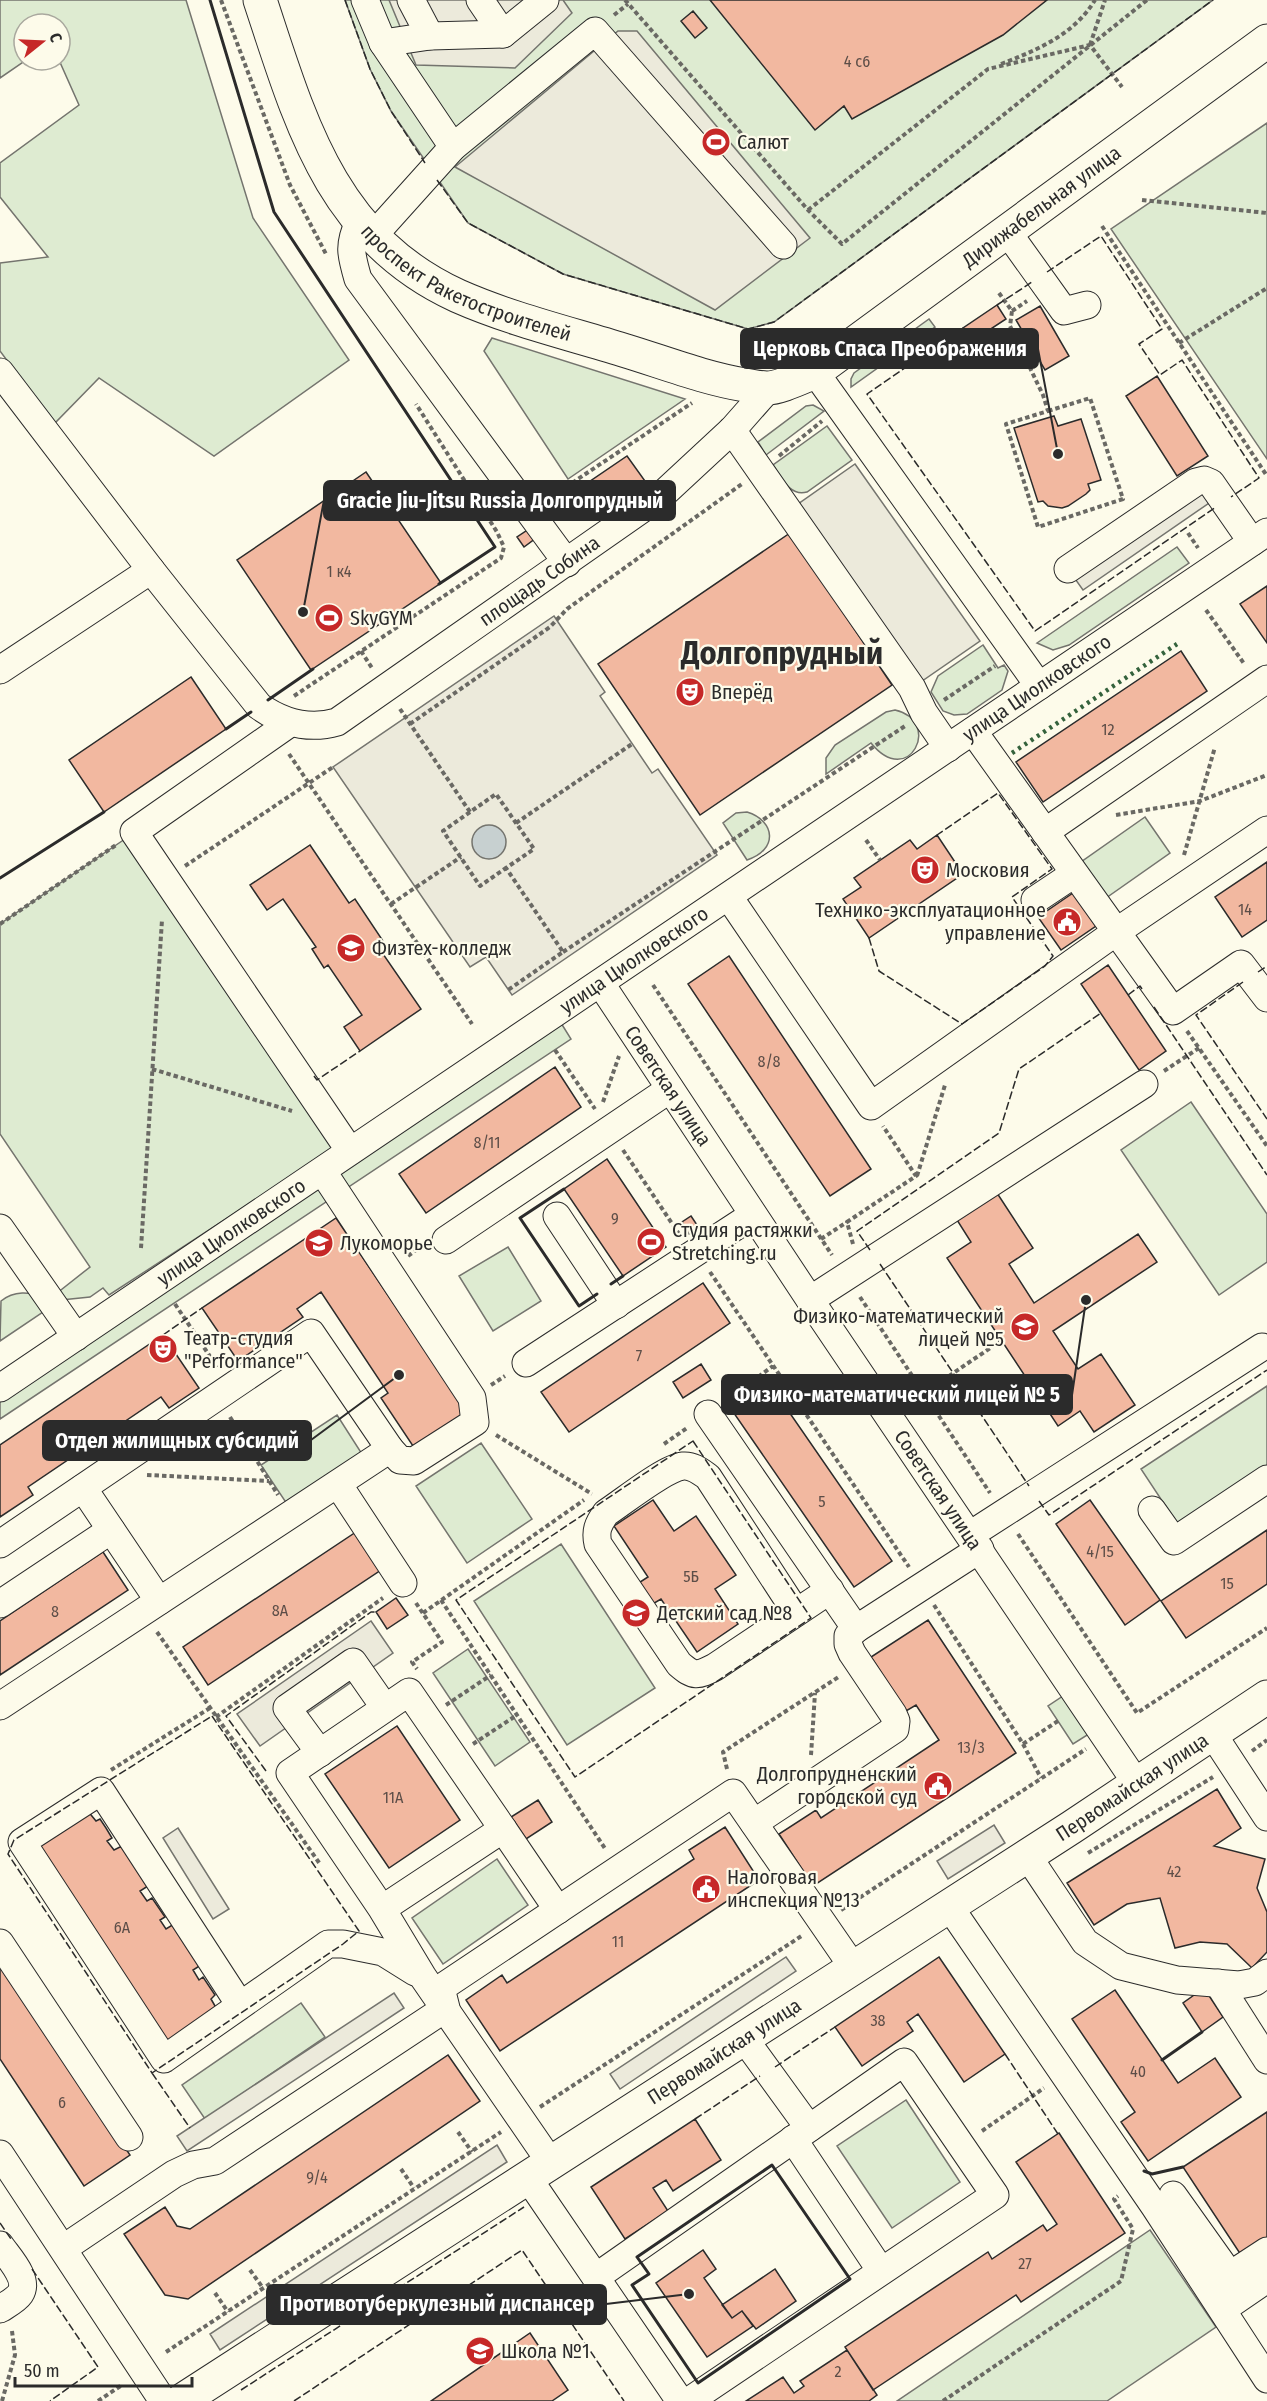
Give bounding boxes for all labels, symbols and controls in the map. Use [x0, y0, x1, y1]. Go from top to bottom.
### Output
north arrow [12, 12, 72, 72]
text: С [45, 31, 66, 45]
house number: 4 с6 [844, 52, 870, 71]
sports icon: Салют [700, 126, 732, 158]
place label: Салют [737, 130, 790, 154]
street label: Дирижабельная улица [957, 140, 1125, 273]
street label: проспект Ракетостроителей [356, 219, 574, 346]
callout: Церковь Спаса Преображения [741, 329, 1038, 368]
text: Церковь Спаса Преображения [753, 336, 1027, 362]
callout: Gracie Jiu-Jitsu Russia Долгопрудный [324, 481, 675, 520]
text: Gracie Jiu-Jitsu Russia Долгопрудный [337, 488, 663, 514]
street label: площадь Собина [474, 530, 604, 631]
house number: 1 к4 [326, 562, 352, 581]
sports icon: SkyGYM [313, 602, 345, 634]
place label: SkyGYM [350, 606, 413, 630]
street label: улица Циолковского [958, 629, 1115, 746]
district label: Долгопрудный [680, 634, 883, 672]
theatre icon: Вперёд [674, 676, 706, 708]
place label: Вперёд [711, 680, 773, 704]
house number: 12 [1101, 720, 1115, 739]
theatre icon: Московия [909, 854, 941, 886]
place label: Московия [946, 858, 1030, 882]
place label: Технико-эксплуатационное управление [815, 898, 1046, 945]
house number: 14 [1238, 900, 1252, 919]
street label: улица Циолковского [555, 901, 713, 1018]
public building icon: Технико-эксплуатационное управление [1051, 906, 1083, 938]
school or university icon: Физтех-колледж [335, 932, 367, 964]
place label: Физтех-колледж [372, 936, 512, 960]
street label: Советская улица [620, 1021, 717, 1151]
house number: 8/8 [757, 1052, 781, 1071]
house number: 8/11 [474, 1133, 500, 1152]
street label: улица Циолковского [152, 1173, 310, 1290]
house number: 9 [611, 1209, 619, 1228]
place label: Студия растяжки Stretching.ru [672, 1218, 813, 1265]
sports icon: Студия растяжки Stretching.ru [635, 1226, 667, 1258]
school or university icon: Лукоморье [303, 1227, 335, 1259]
place label: Лукоморье [340, 1231, 433, 1255]
place label: Физико-математический лицей №5 [793, 1304, 1004, 1351]
school or university icon: Физико-математический лицей №5 [1009, 1311, 1041, 1343]
place label: Театр-студия "Performance" [184, 1326, 303, 1373]
theatre icon: Театр-студия "Performance" [147, 1333, 179, 1365]
house number: 7 [636, 1346, 643, 1365]
callout: Физико-математический лицей № 5 [722, 1375, 1072, 1414]
text: Физико-математический лицей № 5 [734, 1382, 1060, 1408]
callout: Отдел жилищных субсидий [43, 1421, 311, 1460]
street label: Советская улица [889, 1425, 987, 1554]
text: Отдел жилищных субсидий [55, 1428, 299, 1454]
house number: 5 [818, 1492, 826, 1511]
house number: 4/15 [1086, 1542, 1114, 1561]
house number: 5Б [683, 1567, 699, 1586]
house number: 15 [1220, 1574, 1234, 1593]
school or university icon: Детский сад №8 [620, 1597, 652, 1629]
house number: 8А [272, 1601, 289, 1620]
place label: Детский сад №8 [656, 1601, 792, 1625]
house number: 8 [51, 1602, 59, 1621]
street label: Первомайская улица [1051, 1728, 1213, 1846]
house number: 13/3 [957, 1738, 985, 1757]
place label: Долгопрудненский городской суд [756, 1762, 917, 1809]
public building icon: Долгопрудненский городской суд [922, 1770, 954, 1802]
house number: 11А [383, 1788, 404, 1807]
house number: 42 [1167, 1862, 1181, 1881]
place label: Налоговая инспекция №13 [727, 1865, 860, 1912]
public building icon: Налоговая инспекция №13 [690, 1873, 722, 1905]
house number: 6А [114, 1918, 131, 1937]
house number: 11 [612, 1932, 624, 1951]
street label: Первомайская улица [643, 1993, 805, 2109]
house number: 38 [870, 2011, 886, 2030]
house number: 40 [1130, 2062, 1146, 2081]
house number: 6 [58, 2093, 66, 2112]
house number: 9/4 [306, 2168, 328, 2187]
house number: 27 [1018, 2254, 1032, 2273]
callout: Противотуберкулезный диспансер [267, 2285, 606, 2324]
text: Противотуберкулезный диспансер [280, 2291, 594, 2317]
school or university icon: Школа №1 [464, 2335, 496, 2367]
place label: Школа №1 [501, 2339, 590, 2363]
scale bar [15, 2350, 192, 2388]
text: 50 m [24, 2360, 60, 2382]
house number: 2 [834, 2362, 842, 2381]

